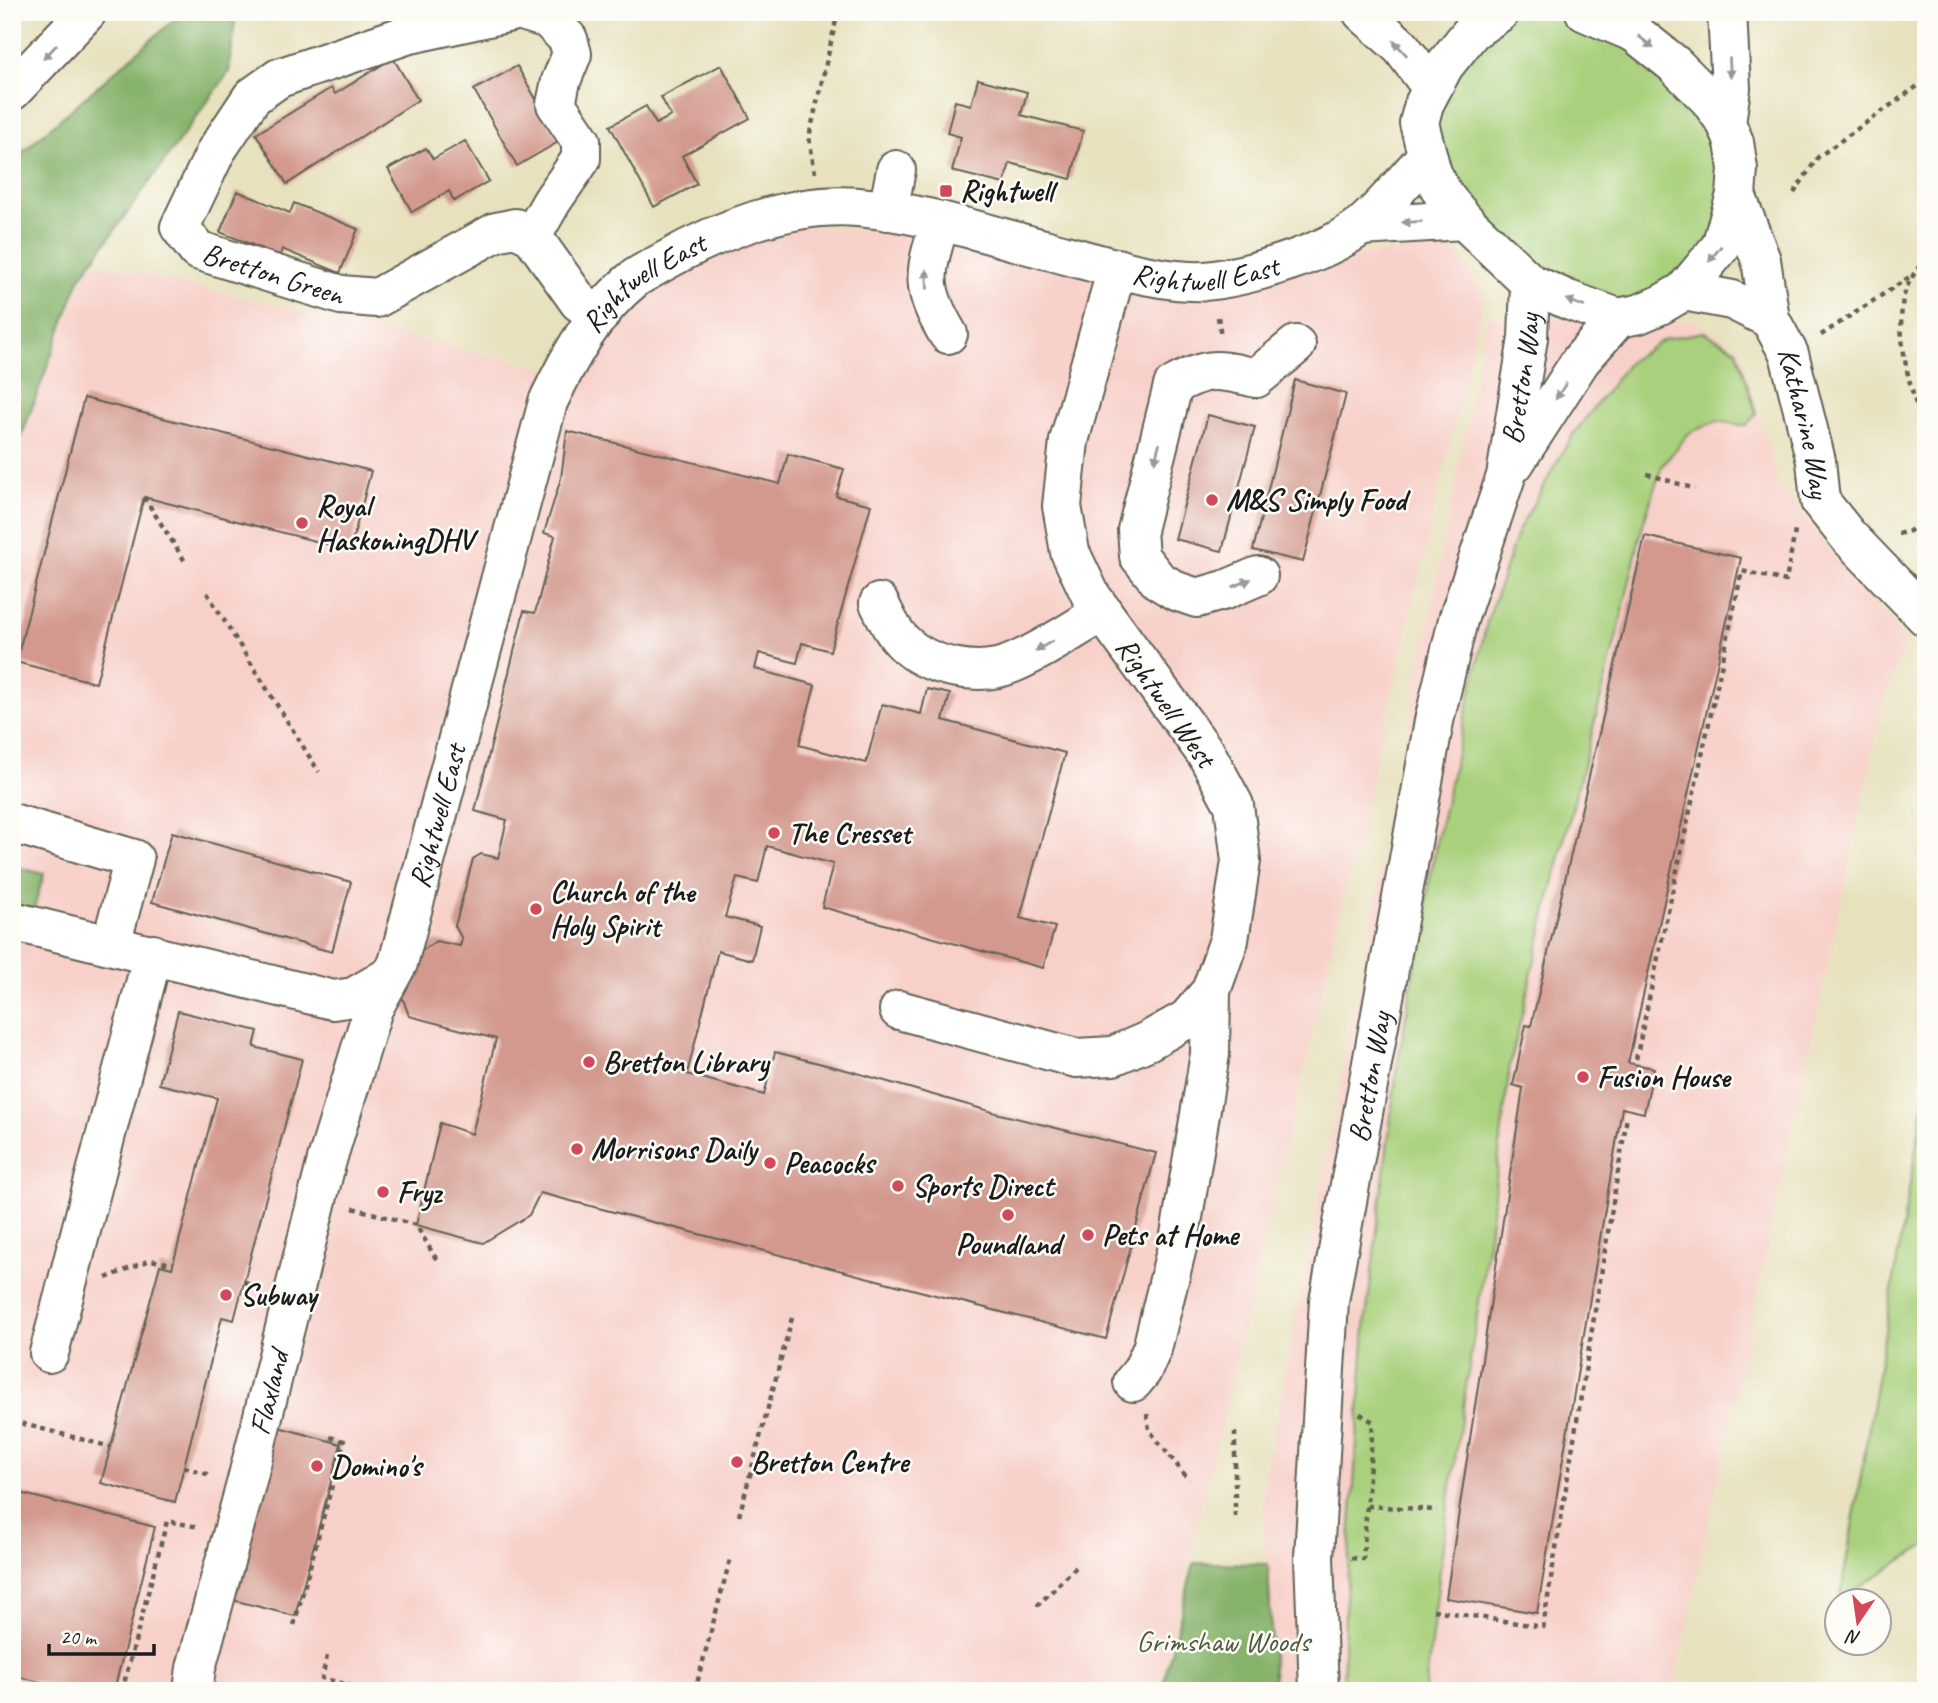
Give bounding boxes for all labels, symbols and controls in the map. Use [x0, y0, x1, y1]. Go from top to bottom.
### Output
one-way arrow [1638, 34, 1655, 49]
one-way arrow [1392, 39, 1408, 57]
one-way arrow [42, 43, 58, 60]
one-way arrow [1725, 57, 1736, 79]
place label: Rightwell [960, 172, 1059, 210]
marker: Rightwell [938, 183, 954, 199]
one-way arrow [1401, 216, 1423, 227]
street label: Rightwell East [573, 223, 714, 340]
street label: Bretton Green [198, 234, 350, 314]
one-way arrow [1708, 245, 1722, 263]
street label: Rightwell East [1129, 246, 1286, 300]
one-way arrow [922, 268, 933, 290]
one-way arrow [1565, 297, 1586, 308]
street label: Bretton Way [1492, 311, 1548, 447]
street label: Katharine Way [1769, 344, 1839, 502]
one-way arrow [1555, 381, 1568, 401]
one-way arrow [1151, 442, 1162, 464]
place label: M&S Simply Food [1226, 481, 1411, 519]
place label: Royal HaskoningDHV [316, 487, 479, 559]
marker: M&S Simply Food [1204, 492, 1220, 508]
marker: Royal HaskoningDHV [294, 515, 310, 531]
one-way arrow [1232, 577, 1253, 588]
street label: Rightwell West [1107, 630, 1226, 777]
one-way arrow [1034, 640, 1054, 652]
street label: Rightwell East [400, 737, 475, 892]
place label: The Cresset [788, 814, 913, 852]
marker: The Cresset [766, 825, 782, 841]
place label: Church of the Holy Spirit [550, 873, 697, 946]
marker: Church of the Holy Spirit [528, 901, 544, 917]
street label: Bretton Way [1339, 1007, 1400, 1145]
place label: Bretton Library [603, 1043, 771, 1082]
marker: Bretton Library [581, 1054, 597, 1070]
place label: Fusion House [1597, 1058, 1732, 1096]
marker: Fusion House [1575, 1069, 1591, 1085]
place label: Morrisons Daily [591, 1130, 759, 1168]
marker: Morrisons Daily [569, 1141, 585, 1157]
place label: Peacocks [784, 1144, 878, 1182]
marker: Peacocks [762, 1155, 778, 1171]
place label: Sports Direct [912, 1167, 1056, 1205]
place label: Fryz [397, 1173, 444, 1212]
marker: Sports Direct [890, 1178, 906, 1194]
marker: Fryz [375, 1184, 391, 1200]
marker: Poundland [1000, 1207, 1016, 1223]
place label: Pets at Home [1102, 1216, 1241, 1254]
place label: Poundland [956, 1225, 1065, 1263]
marker: Pets at Home [1080, 1227, 1096, 1243]
place label: Subway [240, 1276, 319, 1314]
marker: Subway [218, 1287, 234, 1303]
street label: Flaxland [240, 1343, 299, 1439]
place label: Bretton Centre [751, 1443, 911, 1481]
place label: Domino's [331, 1447, 425, 1485]
marker: Bretton Centre [729, 1454, 745, 1470]
marker: Domino's [309, 1458, 325, 1474]
north arrow [1822, 1588, 1892, 1658]
scale bar [49, 1612, 154, 1656]
park label: Grimshaw Woods [1136, 1622, 1312, 1660]
text: 20 m [60, 1624, 98, 1650]
text: N [1843, 1624, 1863, 1651]

